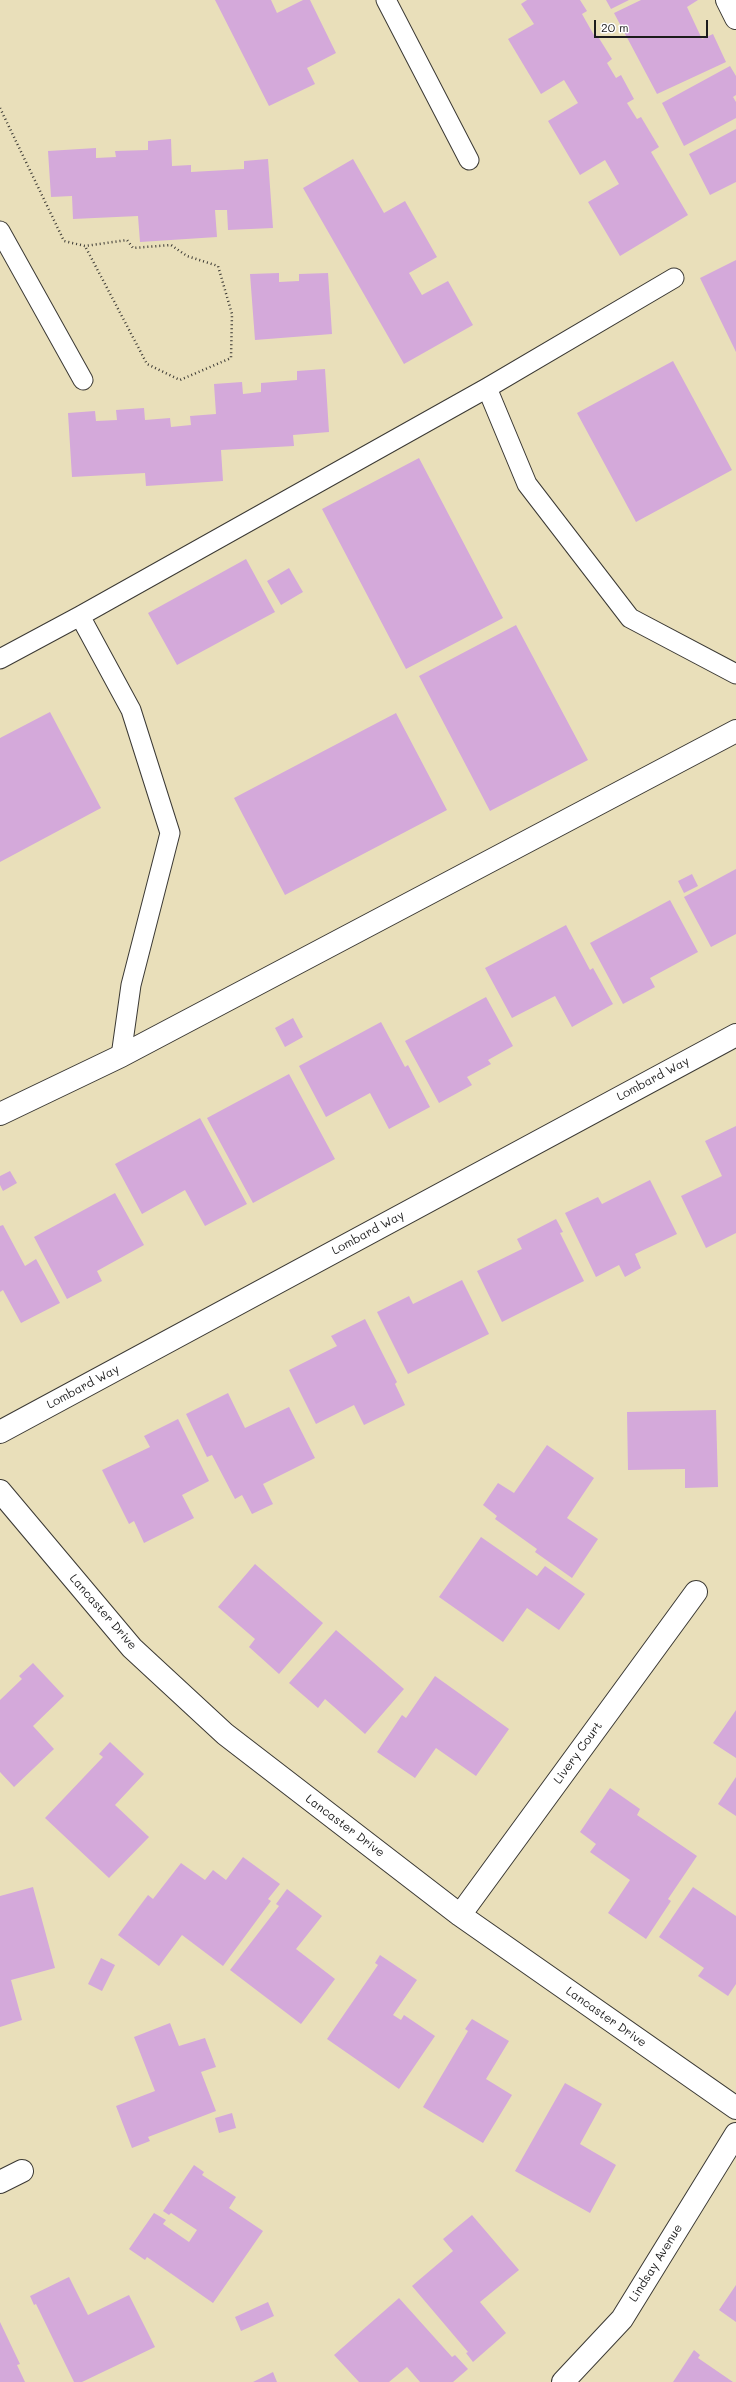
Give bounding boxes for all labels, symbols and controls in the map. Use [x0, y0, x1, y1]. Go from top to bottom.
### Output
scale bar [596, 12, 710, 38]
text: 20 m [601, 19, 629, 35]
street label: Lombard Way [614, 1054, 692, 1104]
street label: Lombard Way [329, 1208, 407, 1258]
street label: Lombard Way [44, 1362, 122, 1412]
street label: Lancaster Drive [66, 1571, 140, 1653]
street label: Livery Court [551, 1719, 605, 1787]
street label: Lancaster Drive [303, 1792, 387, 1860]
street label: Lancaster Drive [563, 1984, 649, 2050]
street label: Lindsay Avenue [626, 2221, 686, 2305]

